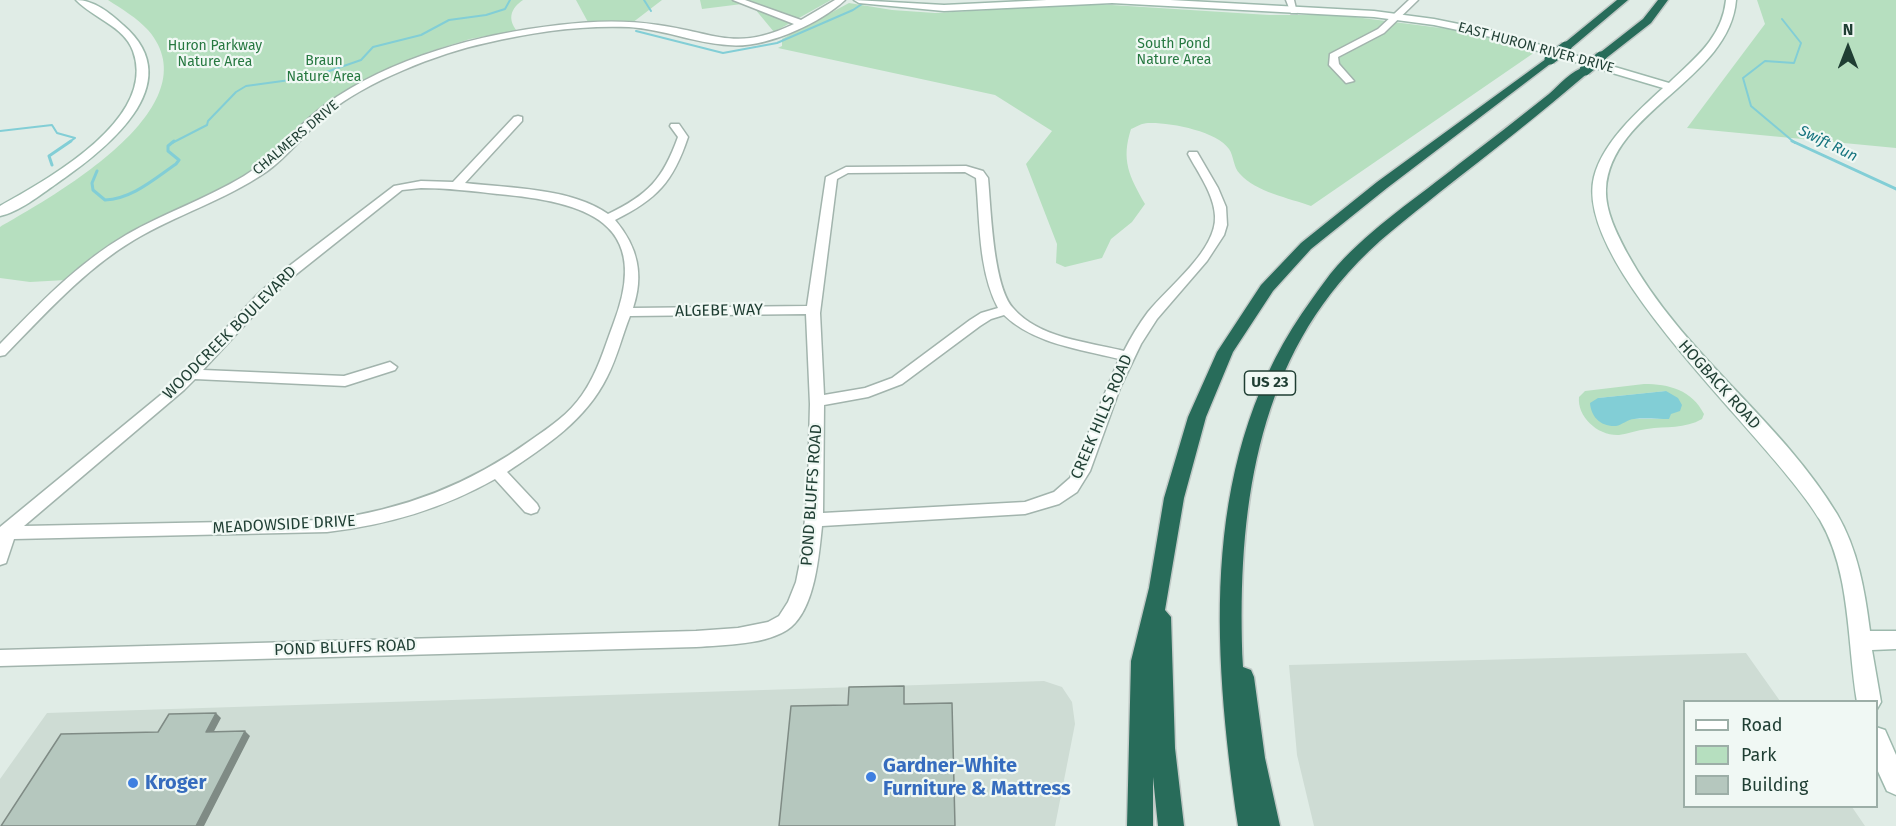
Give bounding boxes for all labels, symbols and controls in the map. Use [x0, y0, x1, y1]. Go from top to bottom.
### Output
north arrow [1818, 18, 1878, 78]
street label: EAST HURON RIVER DRIVE [1456, 19, 1616, 77]
text: N [1843, 20, 1853, 39]
park label: South Pond Nature Area [1137, 36, 1211, 68]
park label: Huron Parkway Nature Area [168, 38, 262, 70]
park label: Braun Nature Area [287, 53, 361, 86]
street label: CHALMERS DRIVE [250, 97, 342, 179]
water label: Swift Run [1796, 122, 1860, 166]
street label: WOODCREEK BOULEVARD [159, 262, 301, 404]
street label: ALGEBE WAY [675, 301, 763, 321]
street label: HOGBACK ROAD [1674, 336, 1764, 434]
street label: CREEK HILLS ROAD [1067, 352, 1137, 482]
road number: US 23 [1244, 371, 1296, 395]
street label: POND BLUFFS ROAD [797, 424, 827, 566]
street label: MEADOWSIDE DRIVE [212, 512, 356, 538]
street label: POND BLUFFS ROAD [274, 636, 416, 660]
legend [1683, 700, 1878, 808]
text: Road [1741, 714, 1783, 736]
text: Park [1741, 744, 1776, 766]
place label: Gardner-White Furniture & Mattress [883, 754, 1071, 801]
marker: Gardner-White Furniture & Mattress [864, 770, 878, 784]
place label: Kroger [145, 771, 206, 795]
text: Building [1741, 774, 1808, 796]
marker: Kroger [126, 776, 140, 790]

